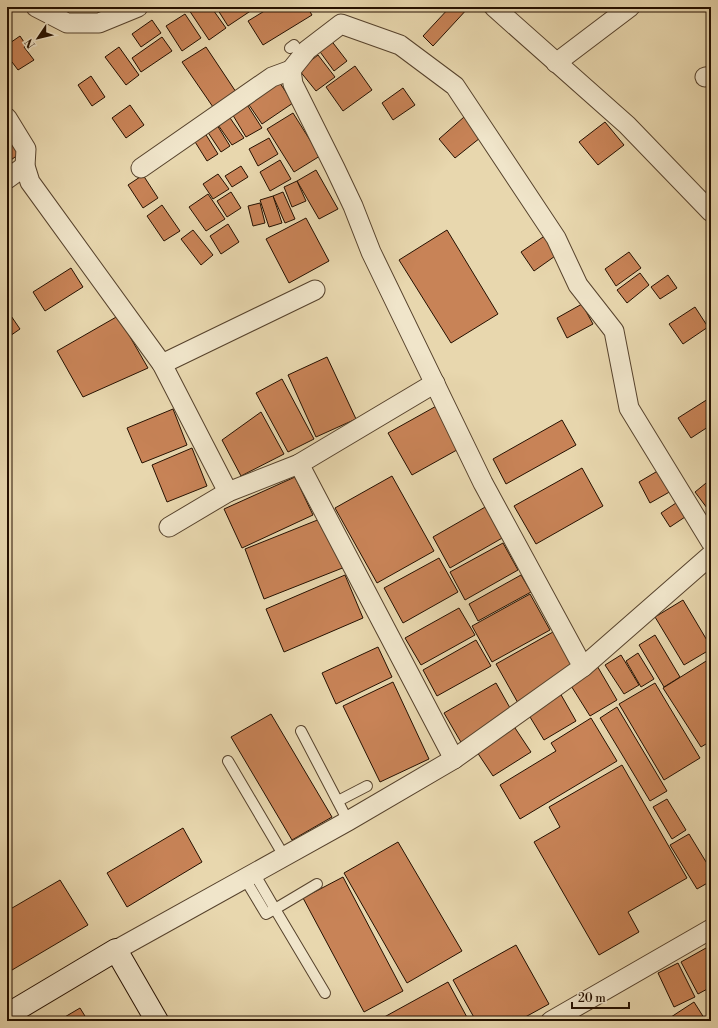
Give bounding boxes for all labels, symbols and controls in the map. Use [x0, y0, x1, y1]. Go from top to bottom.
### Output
north arrow [18, 18, 58, 58]
text: N [22, 35, 39, 51]
scale bar [572, 984, 629, 1010]
text: 20 m [578, 991, 606, 1006]

